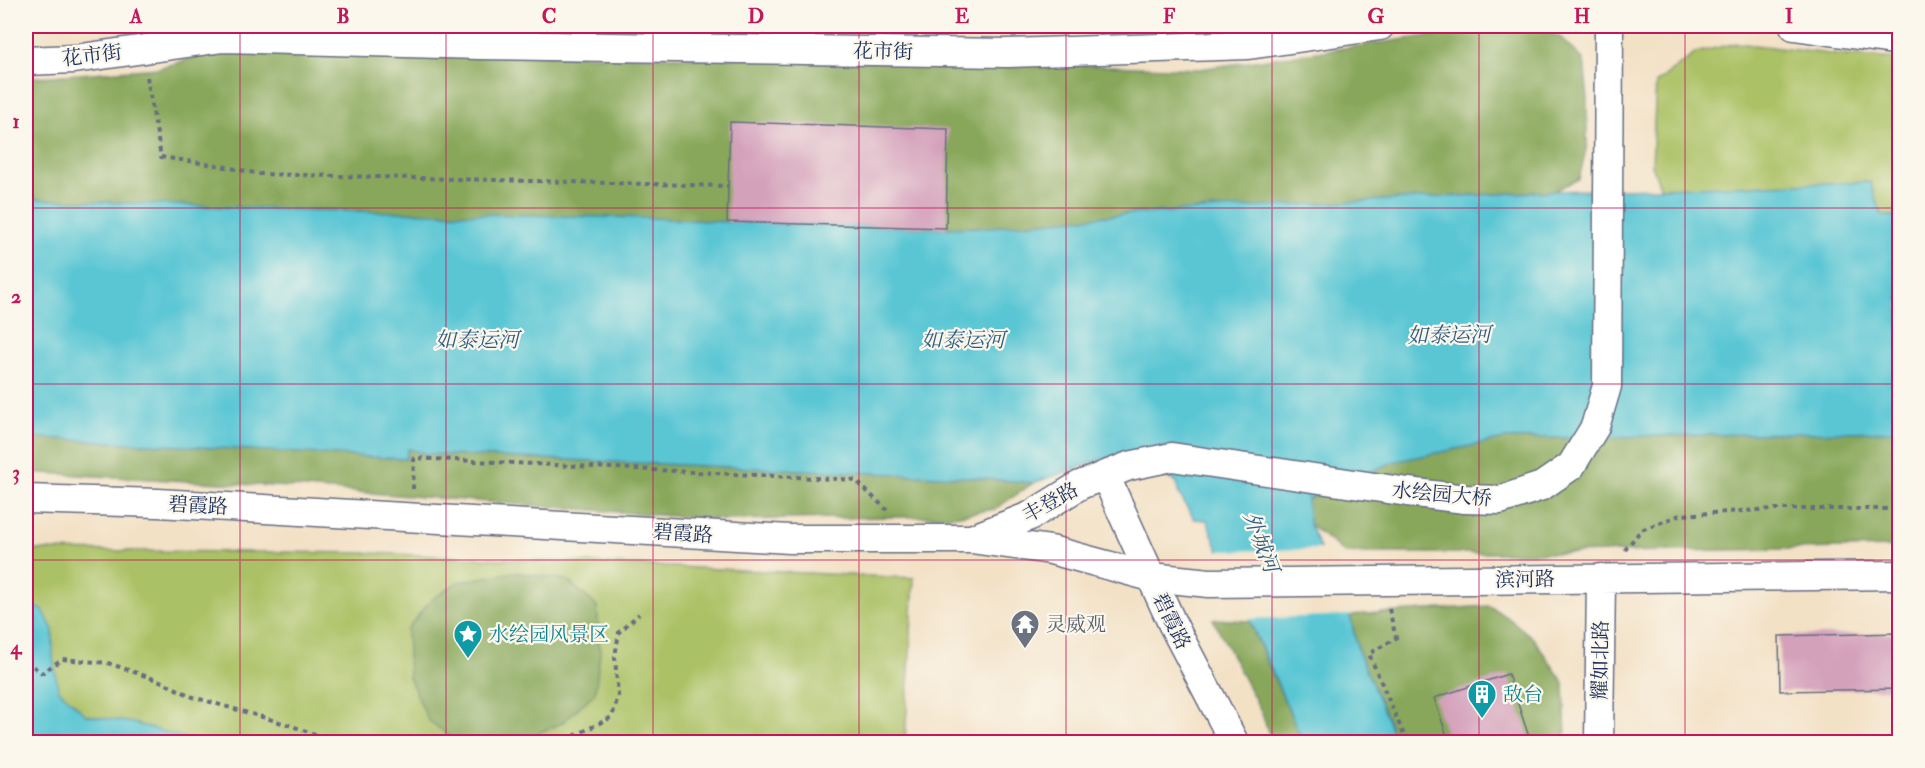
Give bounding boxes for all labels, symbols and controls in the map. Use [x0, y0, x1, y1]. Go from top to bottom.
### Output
text: A [129, 4, 143, 29]
text: B [336, 4, 350, 29]
text: C [542, 4, 556, 29]
text: D [748, 4, 764, 29]
text: E [955, 4, 970, 29]
text: F [1163, 4, 1176, 29]
text: G [1368, 4, 1385, 29]
text: H [1574, 4, 1590, 29]
text: I [1785, 4, 1793, 29]
street label: 花市街 [853, 38, 913, 65]
street label: 花市街 [61, 39, 123, 72]
text: 1 [12, 109, 20, 134]
text: 2 [11, 284, 21, 309]
water label: 如泰运河 [1407, 321, 1495, 350]
water label: 如泰运河 [435, 327, 523, 354]
water label: 如泰运河 [921, 327, 1009, 354]
text: 3 [12, 460, 20, 485]
street label: 丰登路 [1018, 477, 1083, 528]
street label: 水绘园大桥 [1391, 478, 1493, 511]
street label: 碧霞路 [167, 491, 229, 520]
water label: 外城河 [1237, 508, 1286, 580]
street label: 碧霞路 [652, 519, 714, 548]
street label: 滨河路 [1495, 566, 1555, 593]
street label: 碧霞路 [1147, 589, 1196, 654]
temple icon: 灵威观 [1009, 608, 1041, 650]
place label: 灵威观 [1046, 612, 1106, 637]
place icon: 水绘园风景区 [452, 618, 484, 660]
street label: 耀如北路 [1587, 620, 1614, 700]
place label: 水绘园风景区 [489, 622, 609, 647]
text: 4 [10, 635, 23, 660]
building icon: 敌台 [1466, 678, 1498, 720]
place label: 敌台 [1503, 682, 1543, 707]

